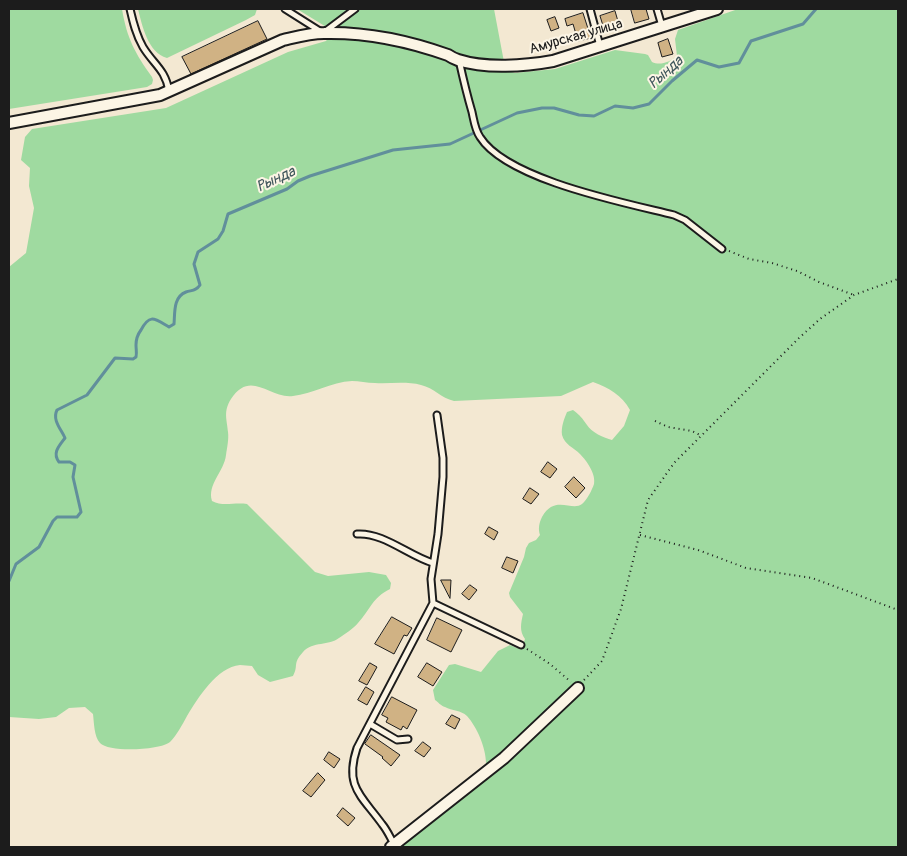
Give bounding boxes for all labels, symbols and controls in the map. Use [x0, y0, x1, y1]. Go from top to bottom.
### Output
street label: Амурская улица [527, 16, 625, 58]
water label: Рында [645, 53, 687, 93]
water label: Рында [254, 163, 298, 197]

